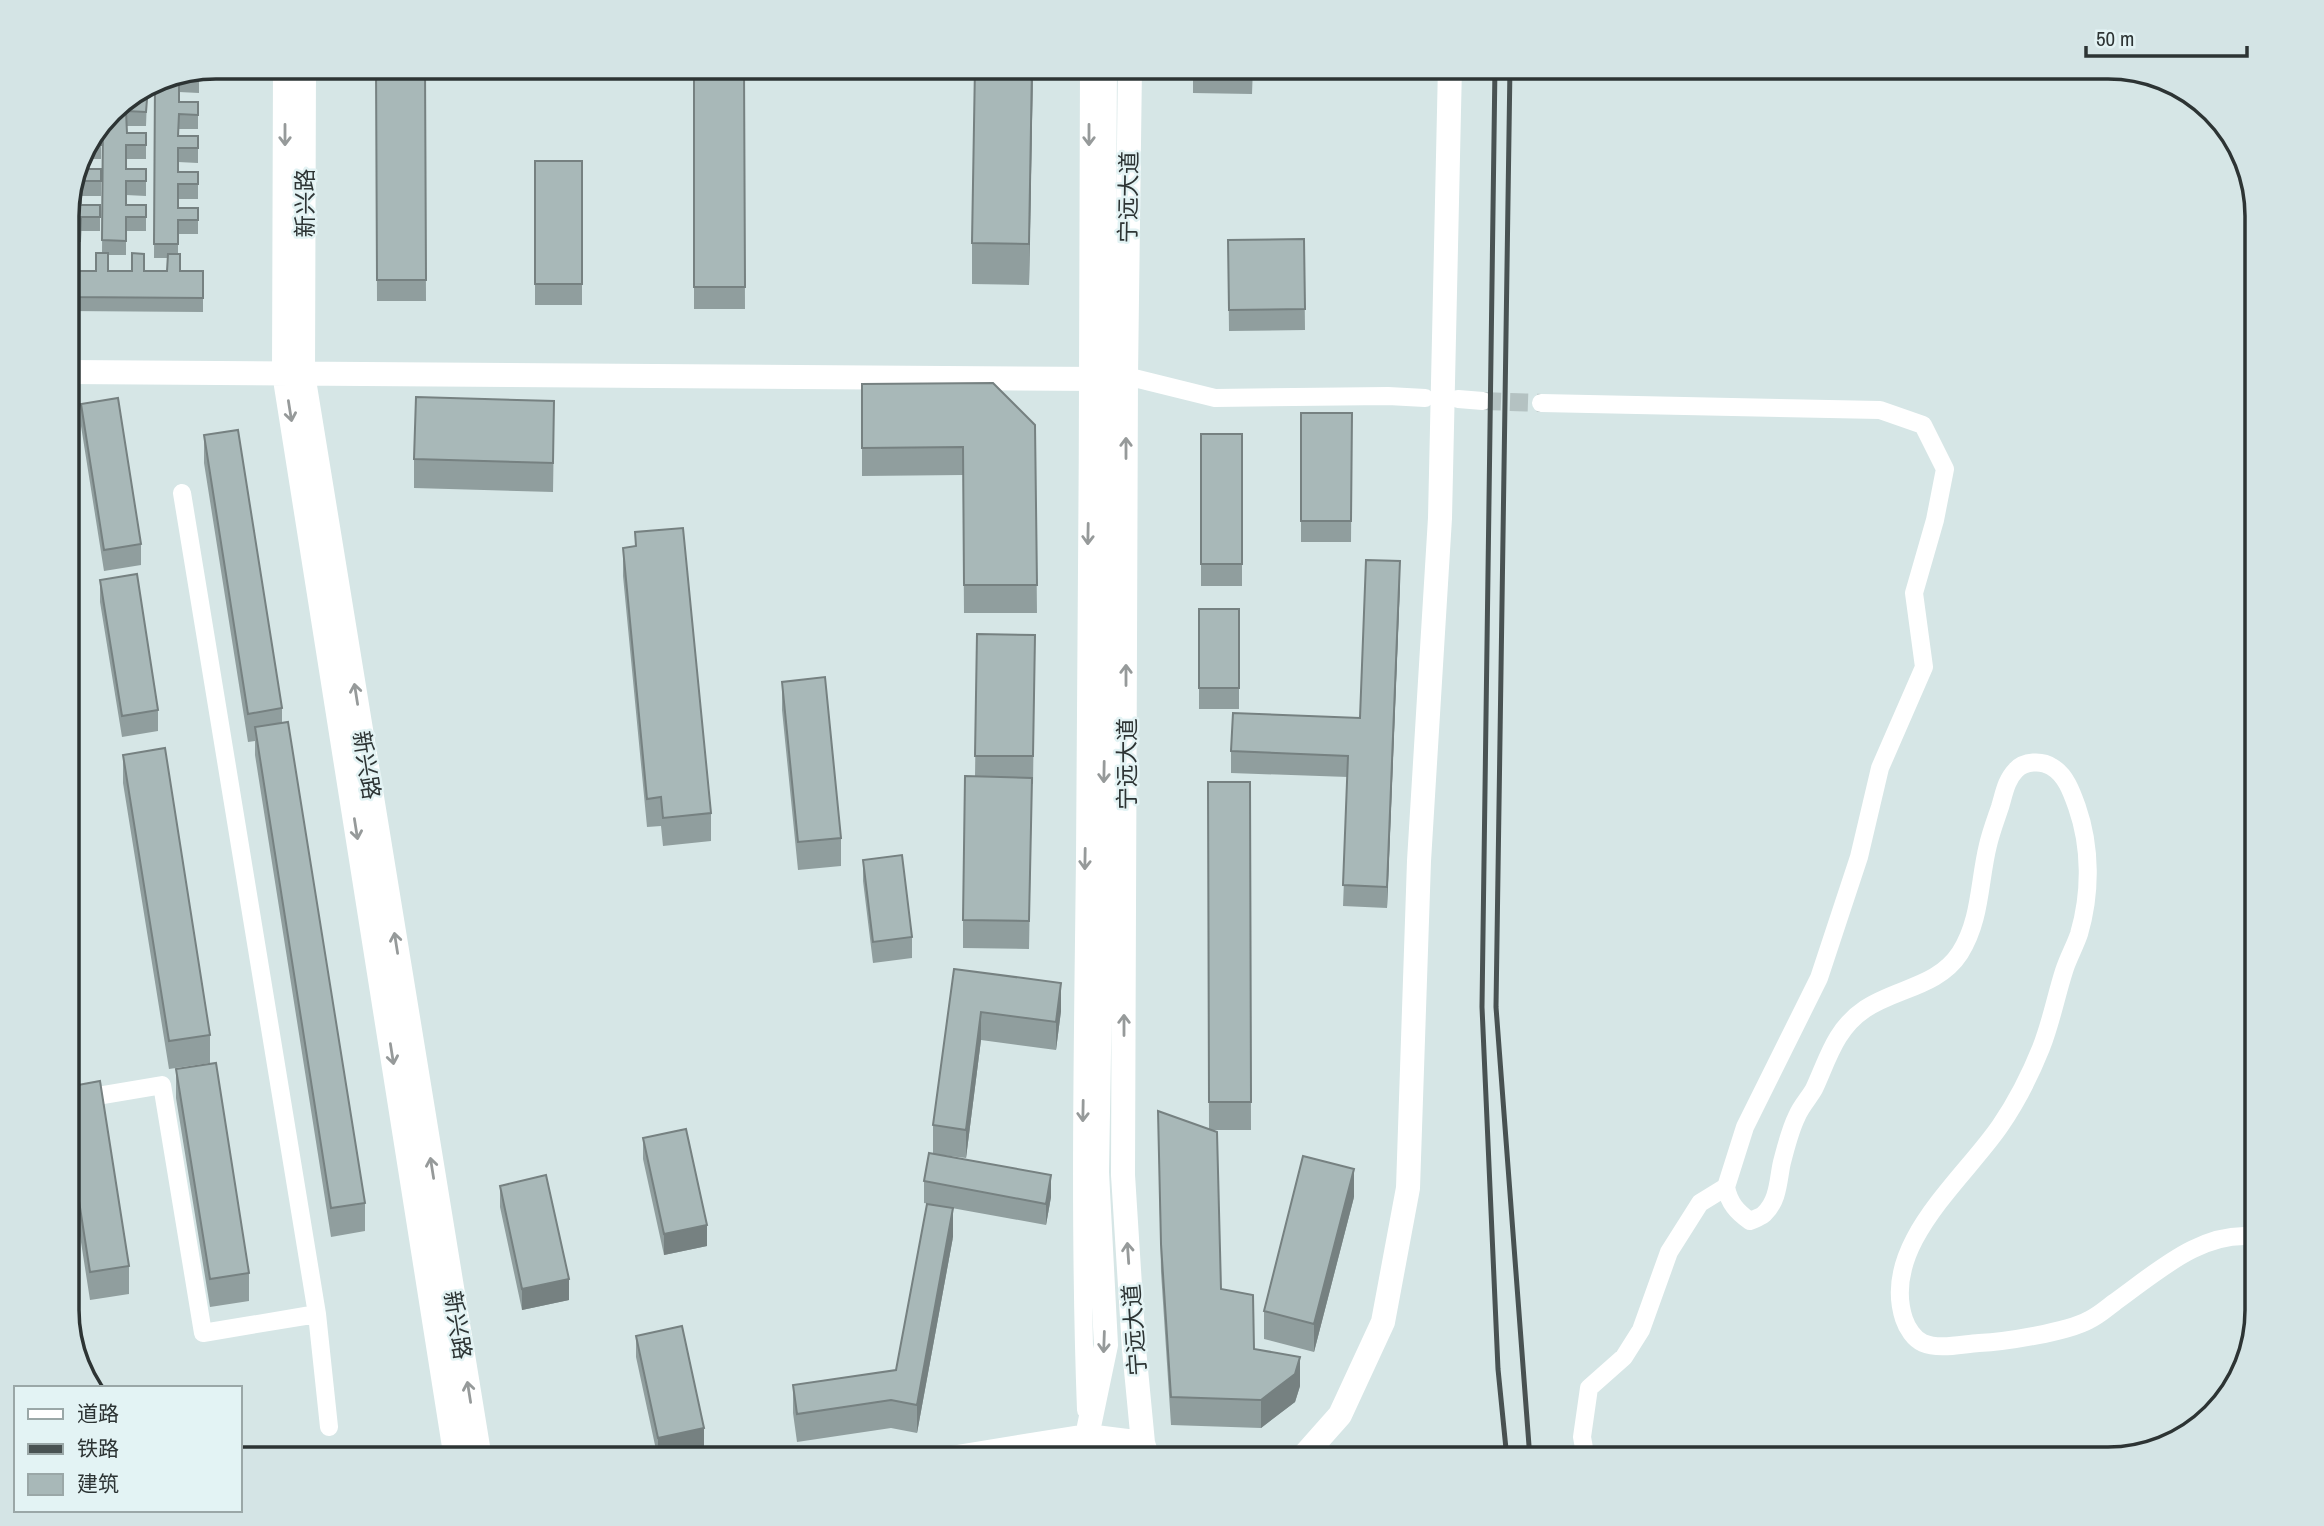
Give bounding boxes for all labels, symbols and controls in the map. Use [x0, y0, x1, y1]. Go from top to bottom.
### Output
scale bar [2086, 14, 2247, 58]
text: 50 m [2096, 24, 2134, 53]
one-way arrow [278, 123, 292, 146]
one-way arrow [1082, 123, 1096, 146]
street label: 宁远大道 [1112, 151, 1144, 243]
street label: 新兴路 [289, 169, 320, 238]
one-way arrow [284, 399, 297, 422]
one-way arrow [1119, 436, 1133, 459]
one-way arrow [1081, 522, 1095, 545]
one-way arrow [1119, 664, 1133, 687]
one-way arrow [349, 683, 362, 706]
street label: 宁远大道 [1111, 718, 1142, 810]
street label: 新兴路 [346, 729, 388, 801]
one-way arrow [1097, 760, 1110, 783]
one-way arrow [350, 817, 363, 840]
one-way arrow [1078, 847, 1092, 870]
one-way arrow [389, 932, 402, 955]
one-way arrow [1117, 1014, 1131, 1037]
one-way arrow [386, 1042, 399, 1065]
one-way arrow [1076, 1099, 1090, 1122]
one-way arrow [425, 1157, 438, 1179]
one-way arrow [1121, 1242, 1134, 1264]
street label: 宁远大道 [1115, 1283, 1153, 1377]
street label: 新兴路 [437, 1289, 479, 1361]
one-way arrow [1098, 1330, 1111, 1353]
one-way arrow [462, 1381, 475, 1404]
legend [14, 1386, 242, 1512]
text: 道路 [77, 1399, 119, 1428]
text: 铁路 [77, 1434, 119, 1463]
text: 建筑 [77, 1469, 119, 1498]

